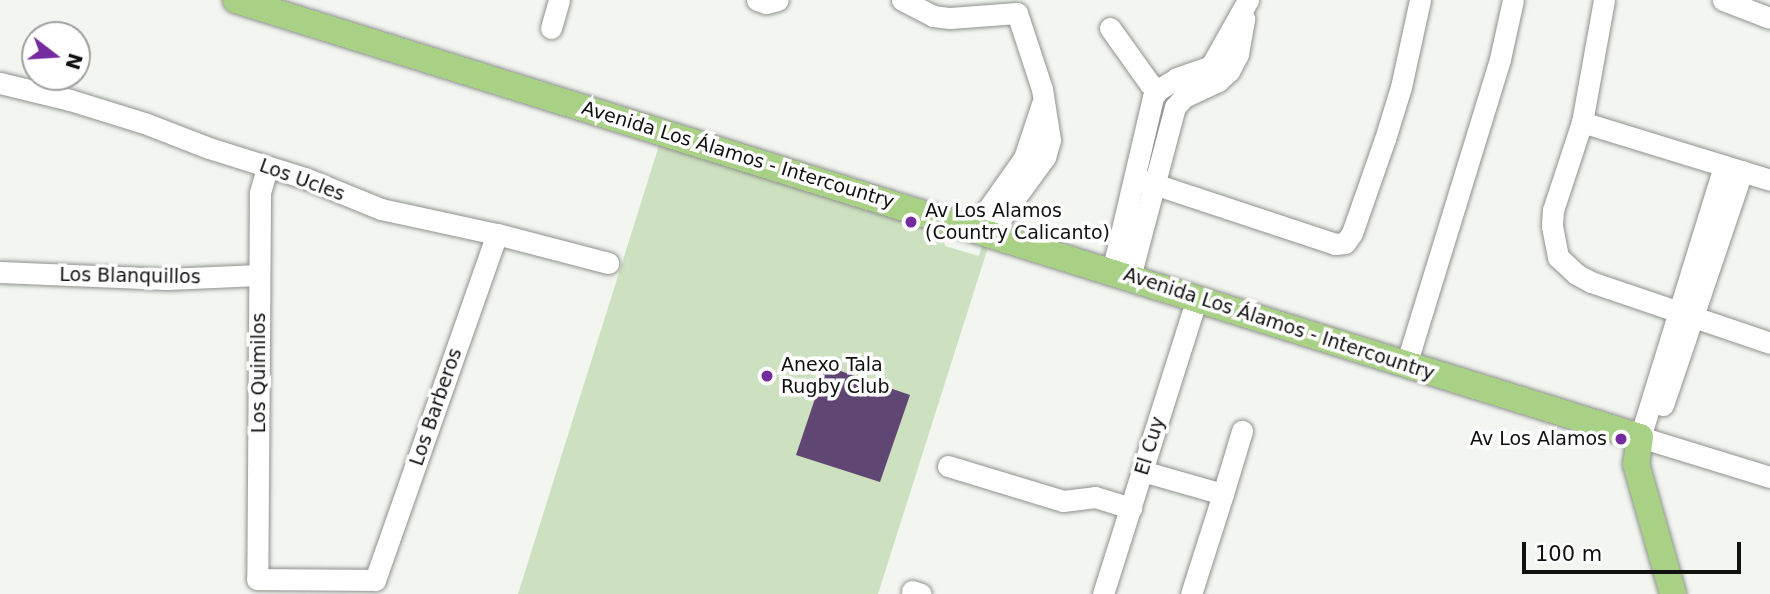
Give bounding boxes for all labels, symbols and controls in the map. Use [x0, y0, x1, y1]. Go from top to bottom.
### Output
north arrow [21, 21, 91, 91]
text: N [61, 51, 87, 72]
street label: Avenida Los Álamos - Intercountry [579, 97, 897, 213]
street label: Los Ucles [256, 154, 348, 206]
place label: Av Los Alamos (Country Calicanto) [925, 200, 1110, 244]
marker: Av Los Alamos (Country Calicanto) [903, 214, 919, 230]
street label: Los Blanquillos [59, 263, 201, 289]
street label: Avenida Los Álamos - Intercountry [1121, 263, 1437, 385]
street label: Los Quimilos [248, 313, 270, 433]
street label: Los Barberos [405, 345, 467, 469]
place label: Anexo Tala Rugby Club [781, 354, 889, 398]
marker: Anexo Tala Rugby Club [759, 368, 775, 384]
street label: El Cuy [1130, 414, 1170, 478]
place label: Av Los Alamos [1470, 428, 1607, 450]
marker: Av Los Alamos [1613, 431, 1629, 447]
scale bar [1525, 528, 1744, 572]
text: 100 m [1535, 542, 1602, 566]

